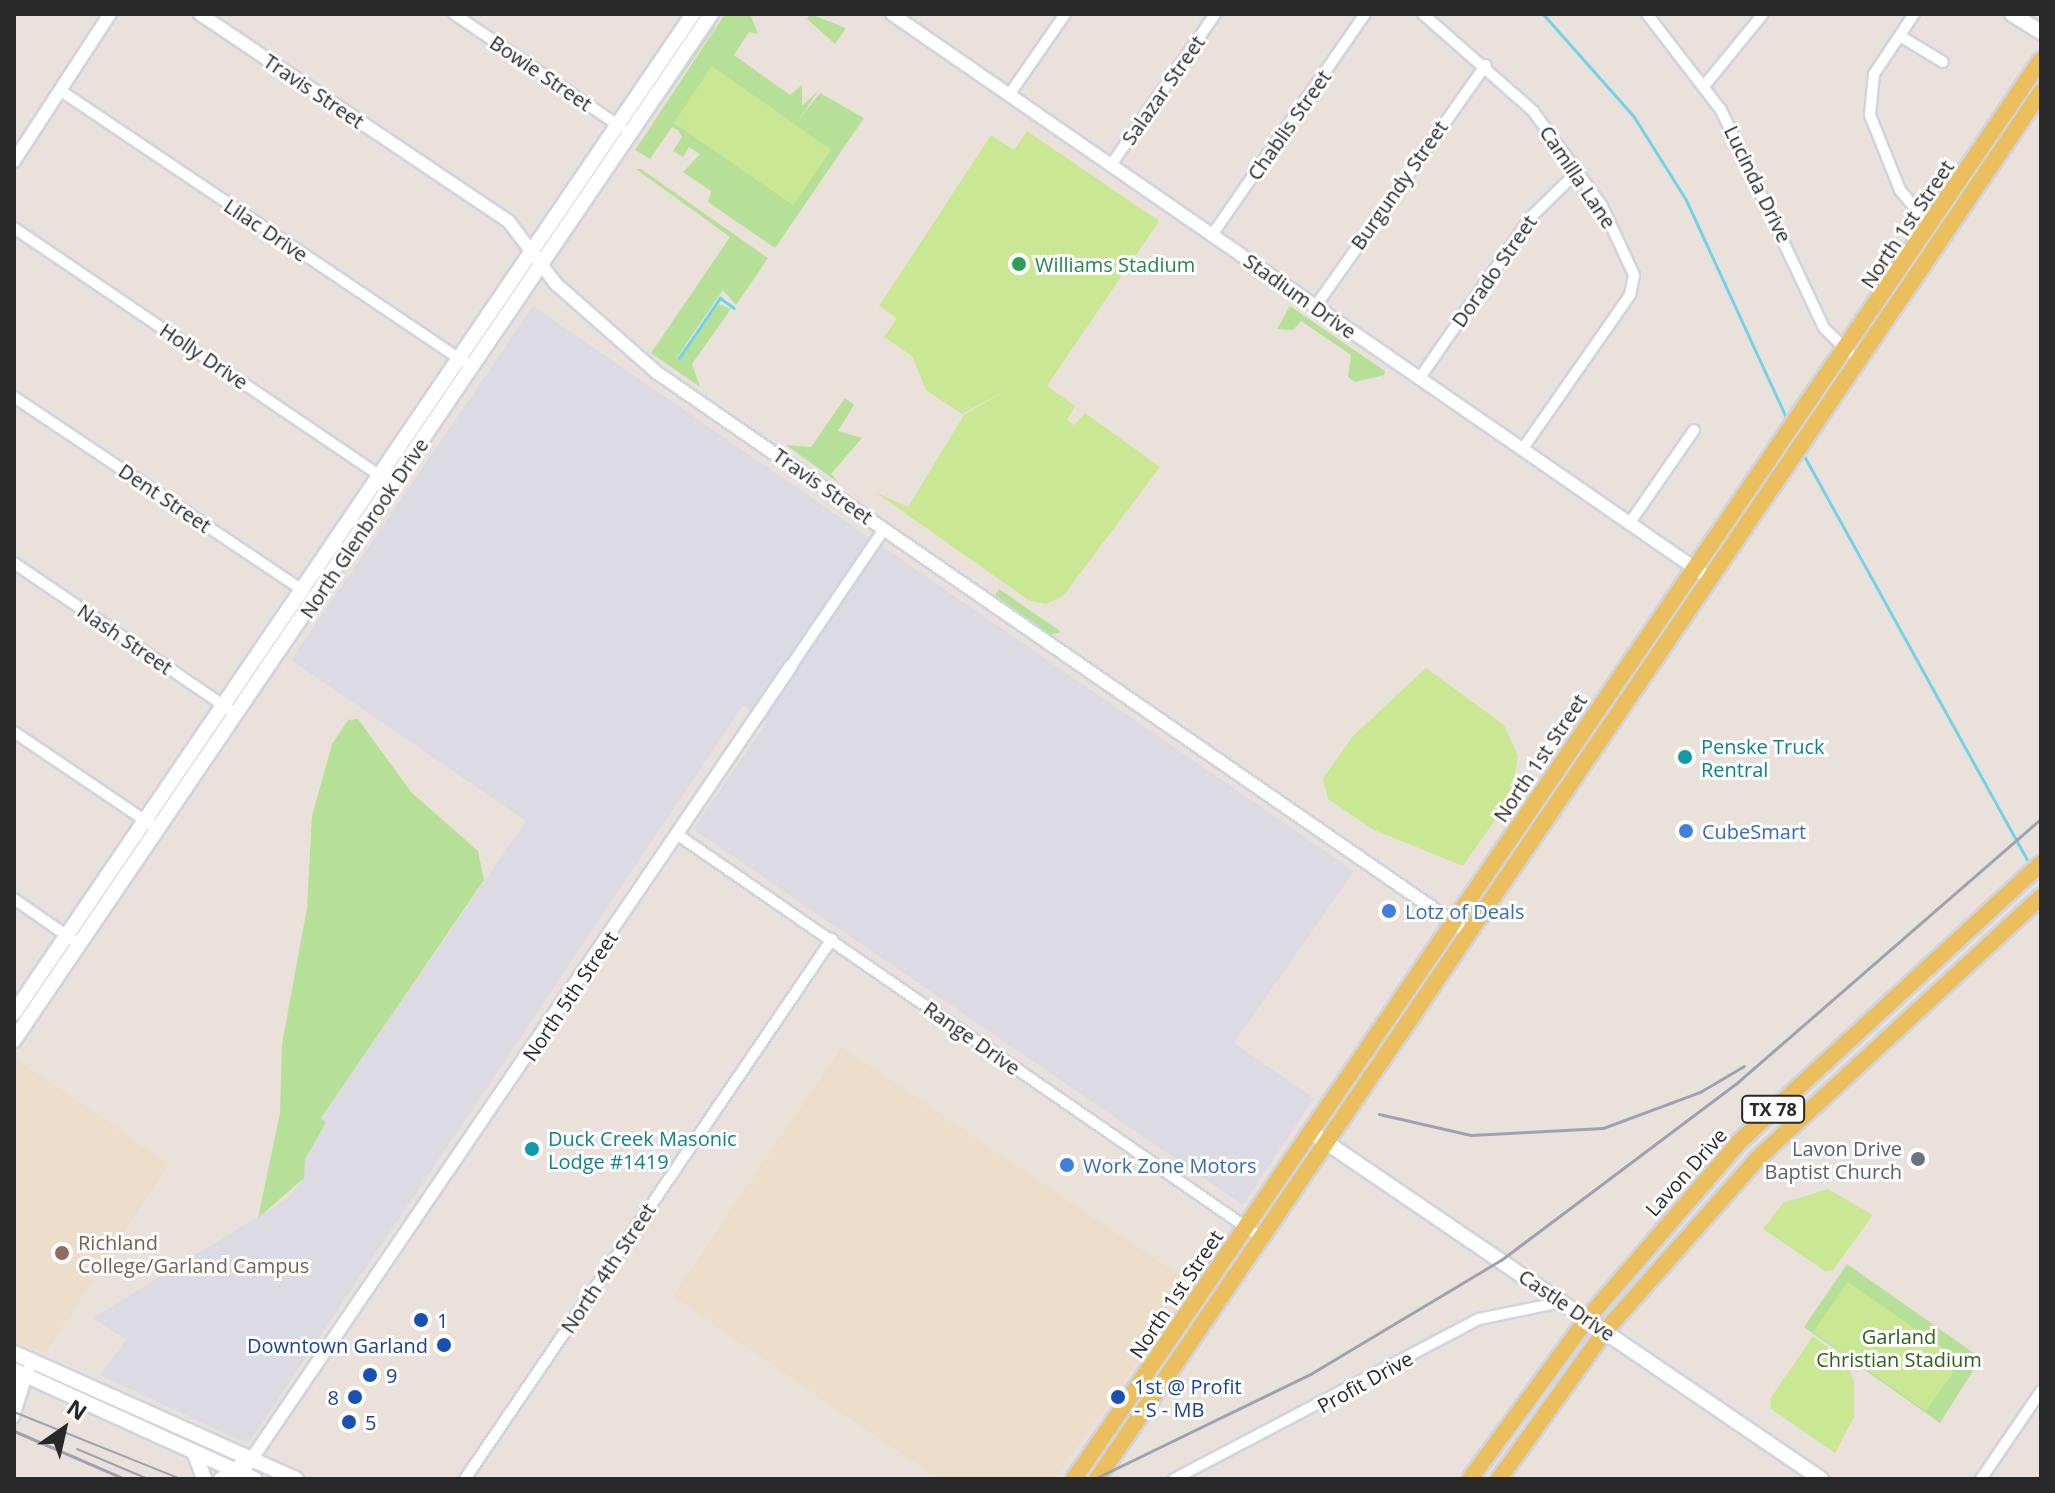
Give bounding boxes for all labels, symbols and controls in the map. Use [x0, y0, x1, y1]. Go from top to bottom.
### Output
street label: Bowie Street [485, 30, 597, 116]
street label: Salazar Street [1116, 31, 1210, 149]
street label: Travis Street [259, 49, 369, 133]
street label: Chablis Street [1242, 65, 1336, 185]
street label: Burgundy Street [1346, 116, 1452, 254]
street label: Camilla Lane [1535, 121, 1621, 233]
street label: Lucinda Drive [1719, 122, 1797, 246]
street label: North 1st Street [1855, 156, 1959, 292]
street label: Lilac Drive [220, 193, 312, 267]
street label: Dorado Street [1447, 210, 1541, 332]
street label: Stadium Drive [1239, 248, 1361, 344]
place label: Williams Stadium [1035, 252, 1195, 276]
marker: Williams Stadium [1010, 255, 1028, 273]
street label: Holly Drive [155, 318, 253, 394]
street label: North Glenbrook Drive [295, 433, 433, 623]
street label: Travis Street [769, 443, 877, 529]
street label: Dent Street [114, 458, 216, 538]
street label: Nash Street [73, 599, 177, 679]
street label: North 1st Street [1488, 690, 1592, 826]
place label: Penske Truck Rentral [1701, 734, 1825, 781]
marker: Penske Truck Rentral [1676, 748, 1694, 766]
place label: CubeSmart [1702, 819, 1806, 843]
marker: CubeSmart [1677, 822, 1695, 840]
place label: Lotz of Deals [1405, 899, 1525, 923]
marker: Lotz of Deals [1380, 902, 1398, 920]
street label: North 5th Street [518, 926, 622, 1066]
street label: Range Drive [919, 996, 1025, 1080]
road number: TX 78 [1741, 1095, 1805, 1123]
street label: Lavon Drive [1640, 1123, 1732, 1221]
place label: Duck Creek Masonic Lodge #1419 [548, 1126, 737, 1173]
place label: Lavon Drive Baptist Church [1765, 1136, 1902, 1183]
marker: Duck Creek Masonic Lodge #1419 [523, 1140, 541, 1158]
marker: Lavon Drive Baptist Church [1909, 1150, 1927, 1168]
place label: Work Zone Motors [1083, 1153, 1256, 1177]
marker: Work Zone Motors [1058, 1156, 1076, 1174]
street label: North 4th Street [556, 1198, 660, 1338]
street label: North 1st Street [1124, 1226, 1228, 1362]
place label: Richland College/Garland Campus [78, 1230, 309, 1277]
marker: Richland College/Garland Campus [53, 1244, 71, 1262]
street label: Castle Drive [1514, 1264, 1620, 1346]
place label: 1 [437, 1308, 448, 1332]
marker: 1 [412, 1311, 430, 1329]
park label: Garland Christian Stadium [1816, 1324, 1982, 1371]
place label: Downtown Garland [247, 1333, 428, 1357]
marker: Downtown Garland [435, 1336, 453, 1354]
street label: Profit Drive [1313, 1346, 1417, 1418]
place label: 9 [386, 1363, 397, 1387]
marker: 9 [361, 1366, 379, 1384]
place label: 1st @ Profit - S - MB [1134, 1374, 1242, 1421]
place label: 8 [328, 1385, 339, 1409]
marker: 8 [346, 1388, 364, 1406]
marker: 1st @ Profit - S - MB [1109, 1388, 1127, 1406]
north arrow [24, 1389, 104, 1469]
text: N [62, 1392, 93, 1427]
place label: 5 [365, 1410, 376, 1434]
marker: 5 [340, 1413, 358, 1431]

